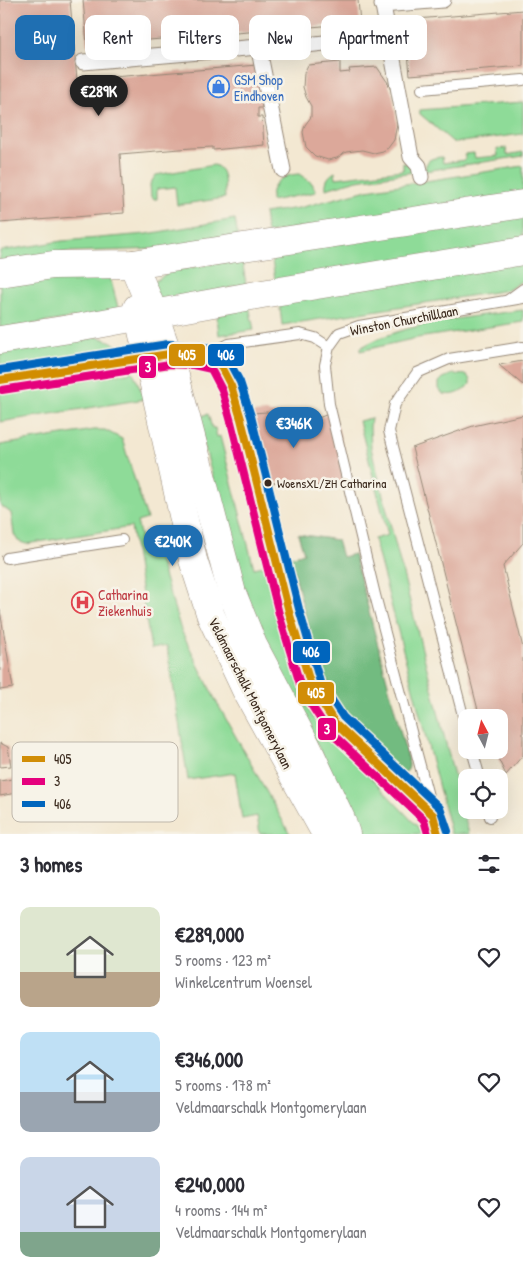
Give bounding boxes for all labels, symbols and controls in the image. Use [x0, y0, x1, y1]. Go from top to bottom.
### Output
chip: Buy [15, 15, 75, 60]
chip: Rent [85, 15, 151, 60]
chip: Filters [161, 15, 239, 60]
chip: New [249, 15, 311, 60]
chip: Apartment [321, 15, 427, 60]
place label: GSM Shop Eindhoven [234, 70, 284, 105]
pin: €289K [64, 74, 134, 117]
shop icon: GSM Shop Eindhoven [206, 75, 230, 99]
text: €289K [81, 80, 117, 102]
street label: Winston Churchilllaan [348, 300, 460, 340]
line badge: 405 [168, 343, 206, 367]
line badge: 406 [207, 343, 245, 367]
text: 405 [178, 345, 196, 364]
text: 406 [217, 345, 235, 364]
line badge: 3 [138, 355, 157, 379]
text: 3 [145, 357, 152, 376]
pin: €346K [259, 406, 329, 449]
text: €346K [276, 412, 312, 434]
place label: WoensXL/ZH Catharina [277, 474, 386, 492]
marker: WoensXL/ZH Catharina [263, 478, 273, 488]
pin: €240K [138, 524, 208, 567]
text: €240K [155, 530, 191, 552]
place label: Catharina Ziekenhuis [98, 585, 152, 620]
hospital icon: Catharina Ziekenhuis [70, 590, 94, 614]
street label: Veldmaarschalk Montgomerylaan [204, 614, 298, 773]
line badge: 406 [292, 640, 331, 664]
text: 406 [302, 642, 320, 661]
line badge: 405 [297, 681, 335, 705]
text: 405 [307, 683, 325, 702]
north arrow [458, 709, 508, 759]
map controls [458, 709, 508, 819]
line badge: 3 [317, 717, 337, 741]
text: 3 [324, 719, 331, 738]
legend [12, 742, 178, 822]
text: 405 [54, 749, 72, 768]
button: locate [458, 769, 508, 819]
text: 3 [54, 771, 60, 790]
text: 406 [54, 794, 72, 813]
text: 3 homes [20, 850, 82, 879]
icon: filters [475, 850, 503, 878]
text: €289,000 [175, 920, 244, 949]
icon: home [60, 927, 120, 987]
icon: heart [475, 943, 503, 971]
text: 5 rooms · 123 m² [175, 949, 271, 971]
text: Winkelcentrum Woensel [175, 971, 312, 993]
text: €346,000 [175, 1045, 243, 1074]
icon: home [60, 1052, 120, 1112]
icon: heart [475, 1068, 503, 1096]
text: 5 rooms · 178 m² [175, 1074, 271, 1096]
text: Veldmaarschalk Montgomerylaan [175, 1096, 367, 1118]
text: €240,000 [175, 1170, 245, 1199]
icon: home [60, 1177, 120, 1237]
icon: heart [475, 1193, 503, 1221]
text: 4 rooms · 144 m² [175, 1199, 267, 1221]
text: Veldmaarschalk Montgomerylaan [175, 1221, 367, 1243]

